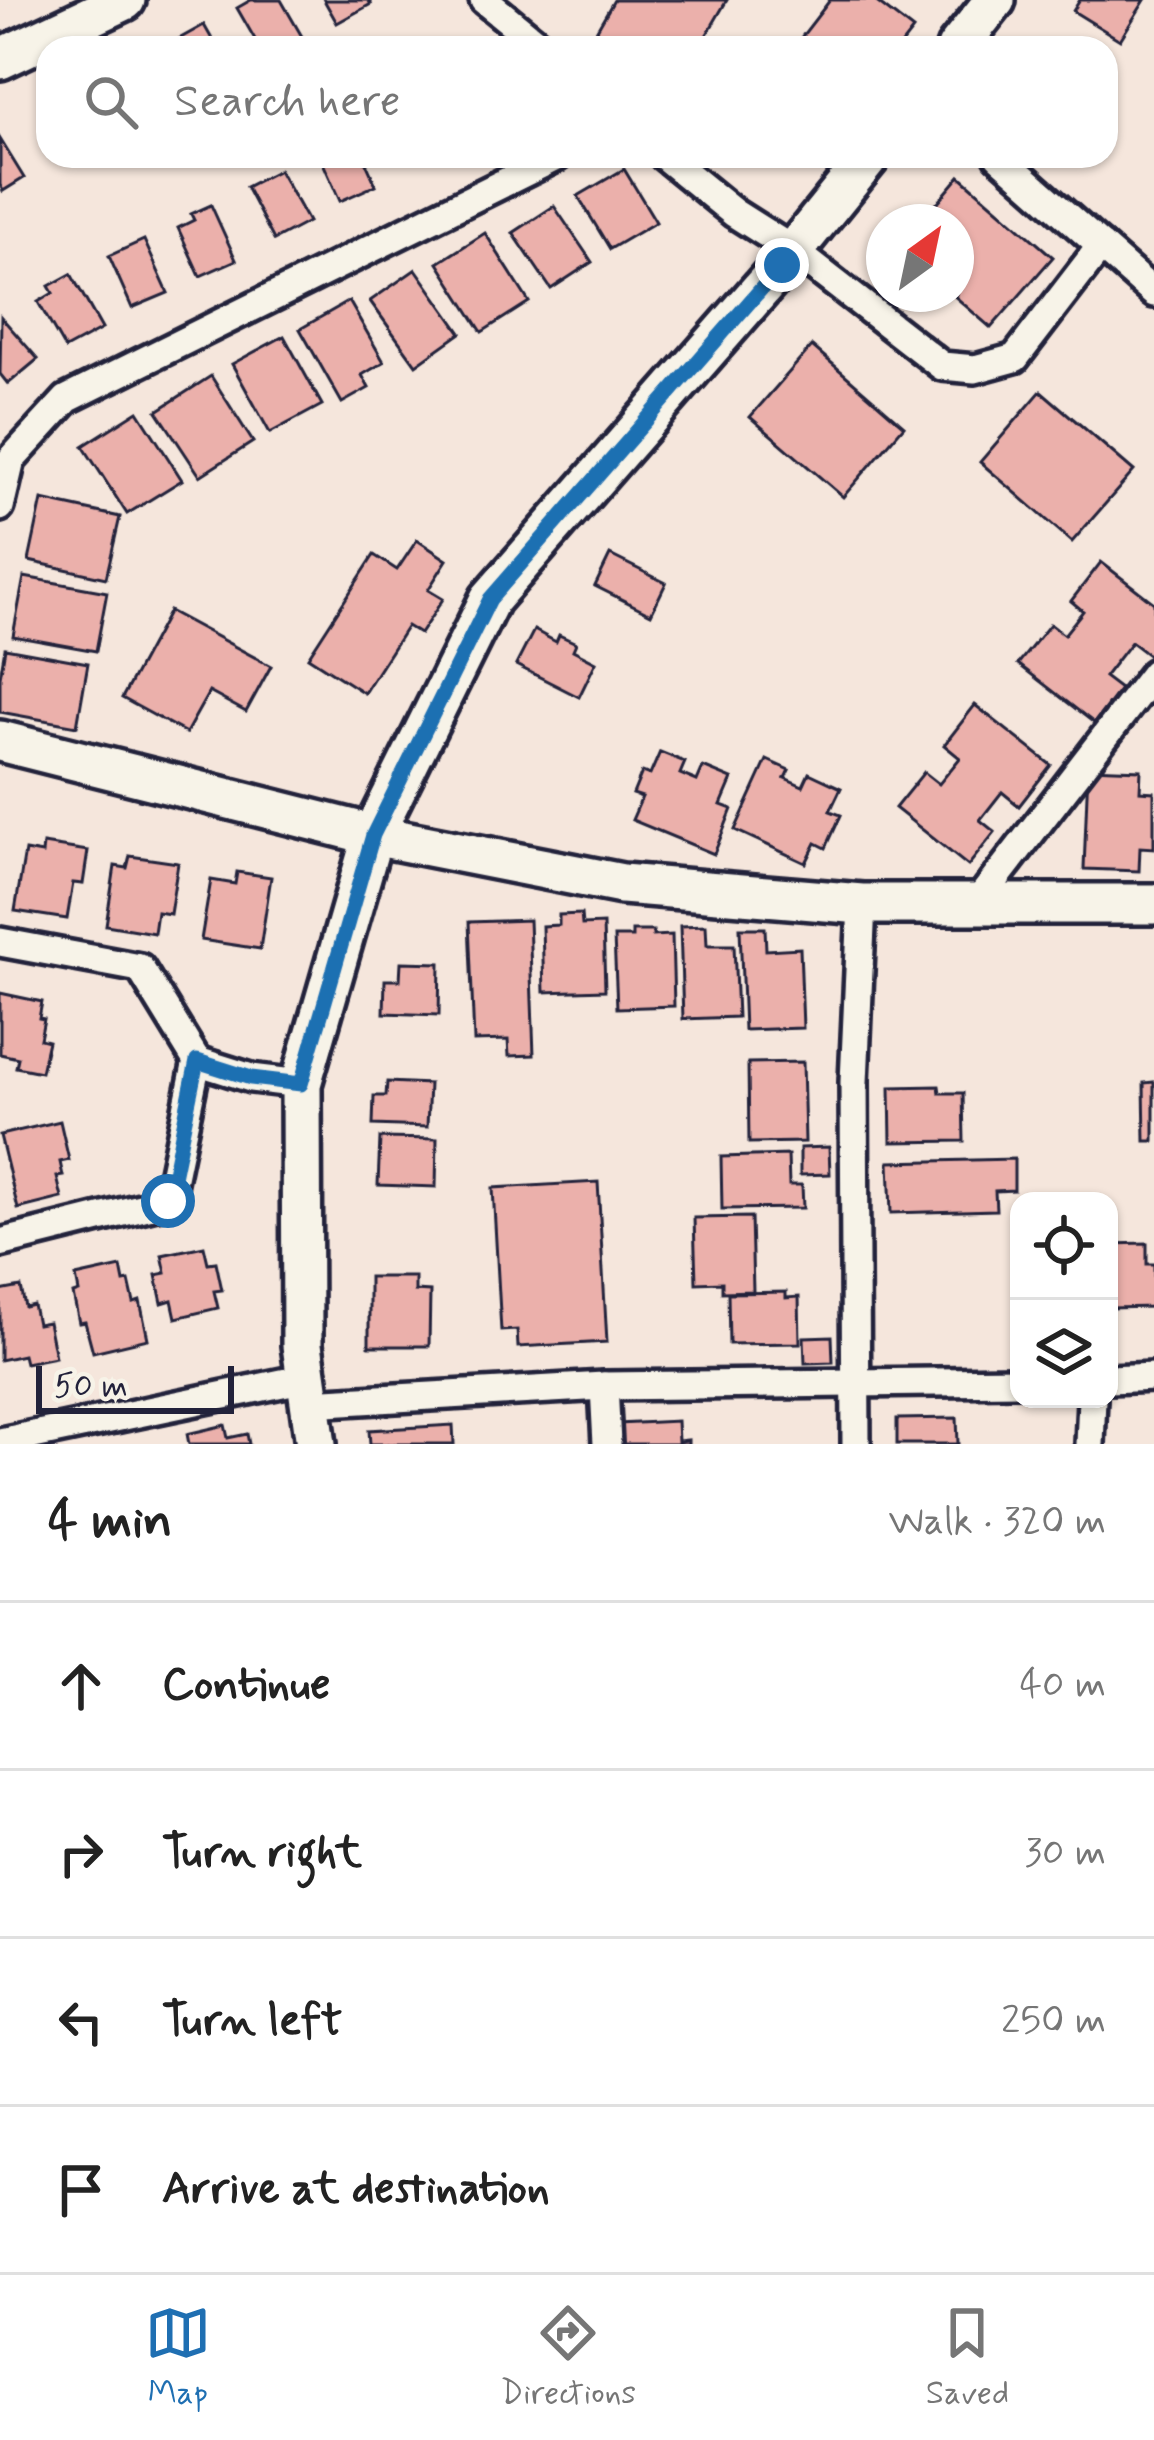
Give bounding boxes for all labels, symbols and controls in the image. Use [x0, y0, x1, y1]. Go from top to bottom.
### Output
search box [36, 36, 1118, 168]
icon: search [78, 69, 144, 135]
text: Search here [174, 73, 401, 132]
north arrow [866, 204, 974, 312]
route end [755, 238, 809, 292]
route start [141, 1174, 195, 1228]
map controls [1010, 1192, 1118, 1408]
button: locate [1010, 1192, 1118, 1300]
button: layers [1010, 1300, 1118, 1408]
scale bar [36, 1360, 234, 1413]
text: 50 m [54, 1365, 128, 1409]
text: 4 min [48, 1489, 172, 1555]
text: Walk · 320 m [888, 1497, 1106, 1548]
icon: ahead [48, 1653, 114, 1719]
text: Continue [162, 1656, 330, 1715]
text: 40 m [1019, 1660, 1106, 1711]
icon: right [48, 1821, 114, 1887]
text: Turn right [162, 1824, 362, 1883]
text: 30 m [1024, 1828, 1106, 1879]
icon: left [48, 1989, 114, 2055]
text: Turn left [162, 1992, 342, 2051]
text: 250 m [1001, 1996, 1106, 2047]
icon: arrive [48, 2157, 114, 2223]
text: Arrive at destination [162, 2160, 550, 2219]
tab: Map [145, 2300, 211, 2416]
tab: Directions [500, 2300, 636, 2416]
tab: Saved [926, 2300, 1009, 2416]

